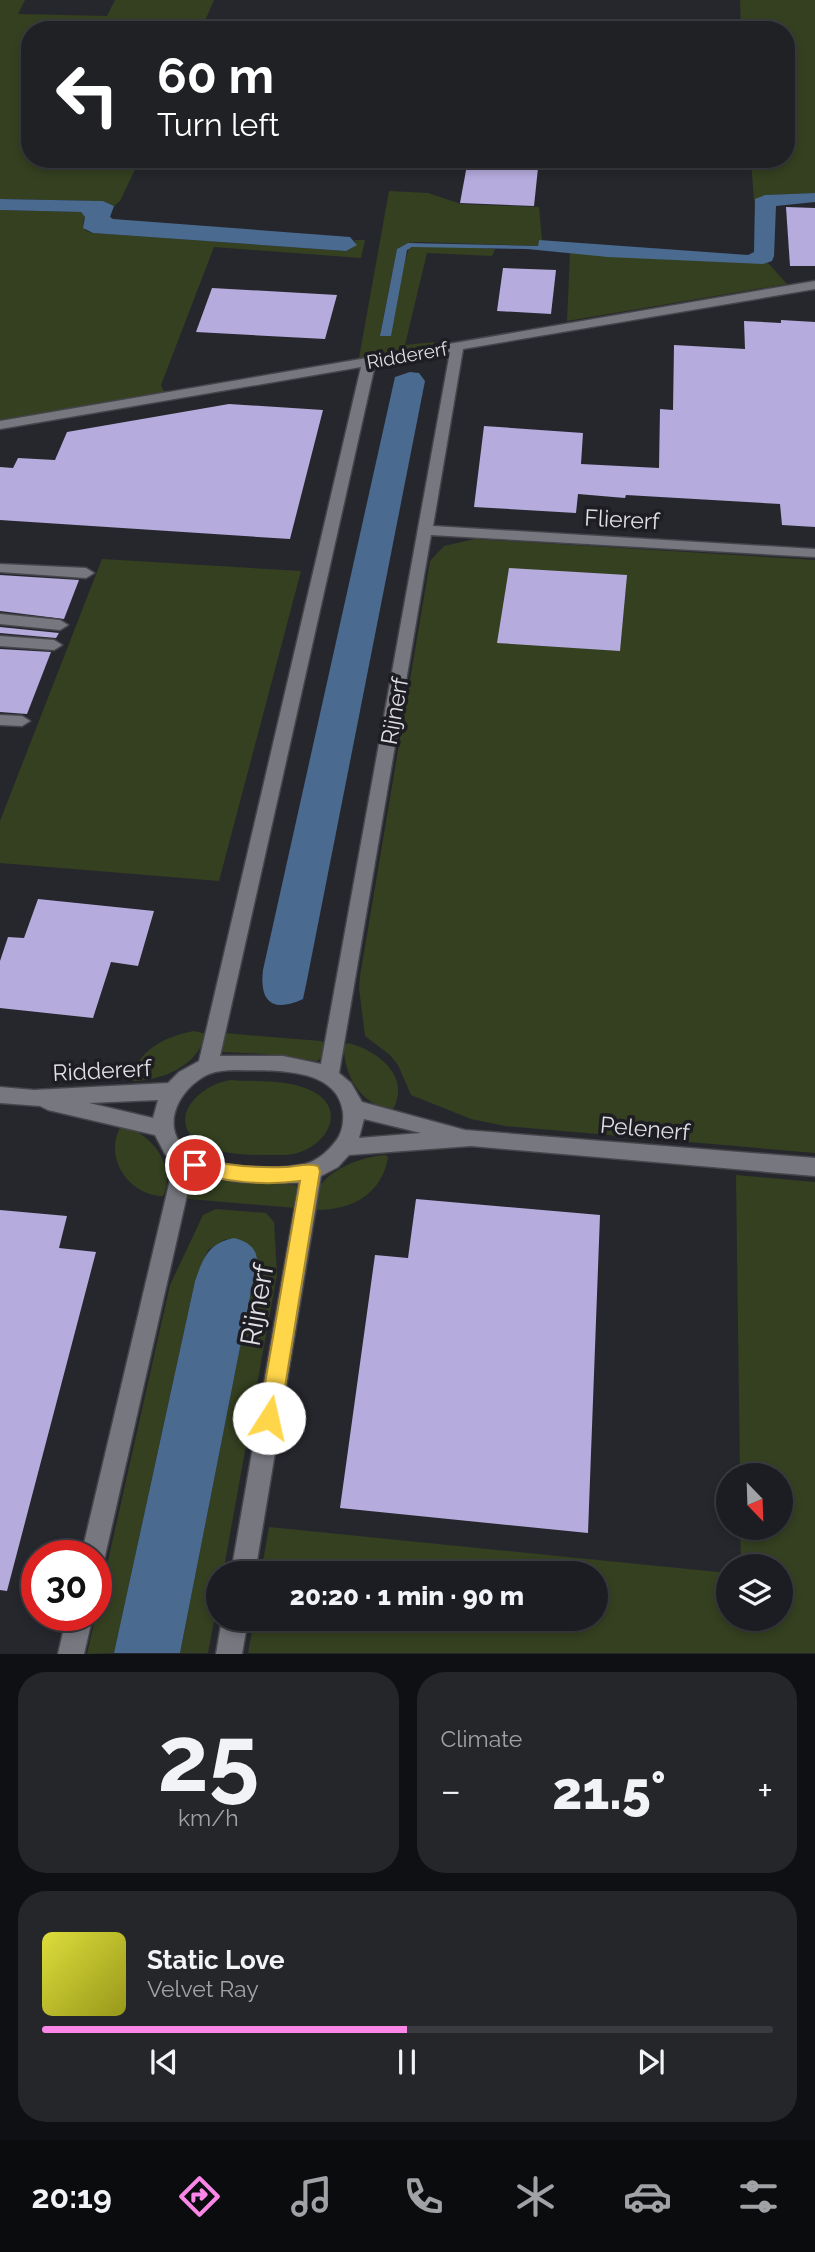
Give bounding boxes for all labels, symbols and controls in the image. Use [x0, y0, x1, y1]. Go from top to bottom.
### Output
text: 60 m [157, 47, 274, 104]
icon: left [42, 49, 133, 140]
text: Turn left [157, 106, 279, 143]
street label: Riddererf [365, 337, 450, 373]
street label: Fliererf [584, 504, 662, 535]
street label: Rijnerf [375, 674, 413, 747]
street label: Riddererf [52, 1054, 153, 1086]
street label: Pelenerf [599, 1111, 692, 1145]
pin [165, 1135, 225, 1195]
icon: arrive [176, 1146, 214, 1184]
street label: Rijnerf [234, 1260, 281, 1348]
position arrow [232, 1381, 306, 1455]
north arrow [716, 1463, 793, 1540]
map controls [716, 1463, 793, 1631]
speed limit sign: 30 [21, 1540, 112, 1631]
button: layers [716, 1554, 793, 1631]
text: 20:20 · 1 min · 90 m [290, 1581, 524, 1611]
text: 25 [157, 1705, 259, 1812]
text: Climate [441, 1725, 522, 1752]
text: 21.5° [552, 1760, 666, 1821]
text: − [441, 1768, 461, 1813]
text: + [757, 1768, 773, 1813]
text: km/h [178, 1804, 239, 1831]
text: Static Love [147, 1945, 285, 1975]
text: Velvet Ray [147, 1975, 259, 2002]
icon: previous [145, 2043, 183, 2081]
icon: pause [388, 2043, 426, 2081]
icon: next [632, 2043, 670, 2081]
icon: directions [175, 2172, 224, 2221]
icon: music [287, 2172, 336, 2221]
icon: phone [399, 2172, 448, 2221]
icon: climate [511, 2172, 560, 2221]
icon: car [623, 2172, 672, 2221]
icon: filters [734, 2172, 783, 2221]
text: 20:19 [31, 2178, 112, 2215]

